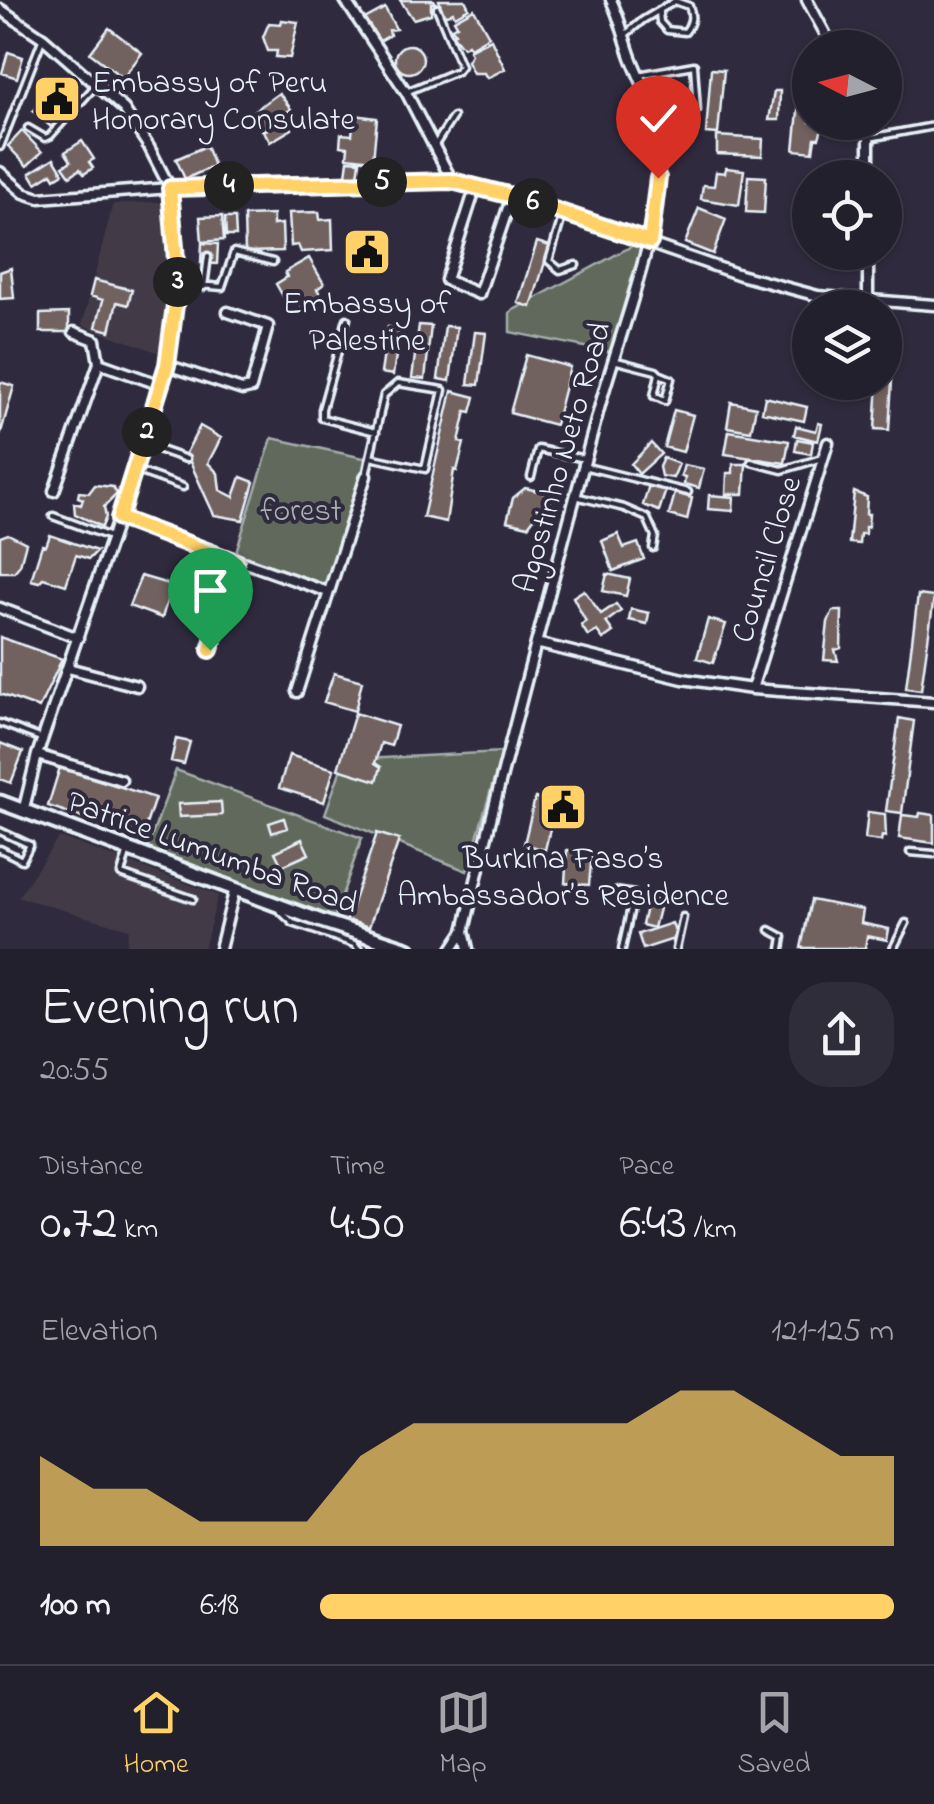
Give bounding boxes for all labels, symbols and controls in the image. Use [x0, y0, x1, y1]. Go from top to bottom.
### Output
north arrow [792, 30, 902, 140]
map controls [792, 30, 902, 400]
place label: Embassy of Peru Honorary Consulate [92, 61, 355, 145]
public building icon: Embassy of Peru Honorary Consulate [31, 73, 83, 125]
pin [616, 76, 701, 179]
icon: check [631, 91, 686, 146]
pin: 5 [357, 157, 407, 207]
button: locate [792, 160, 902, 270]
pin: 4 [204, 161, 254, 211]
text: 5 [374, 161, 390, 202]
text: 4 [223, 165, 235, 206]
pin: 6 [508, 178, 558, 228]
text: 6 [527, 182, 539, 223]
public building icon: Embassy of Palestine [341, 226, 393, 278]
pin: 3 [153, 257, 203, 307]
text: 3 [172, 261, 184, 302]
place label: Embassy of Palestine [283, 282, 451, 366]
button: layers [792, 290, 902, 400]
street label: Agostinho Neto Road [503, 317, 626, 599]
pin: 2 [122, 407, 172, 457]
text: 2 [140, 411, 154, 452]
street label: Council Close [721, 470, 816, 649]
park label: forest [261, 489, 342, 536]
pin [168, 548, 253, 651]
icon: arrive [183, 563, 238, 618]
street label: Patrice Lumumba Road [60, 780, 364, 929]
public building icon: Burkina Faso’s Ambassador’s Residence [537, 781, 589, 833]
place label: Burkina Faso’s Ambassador’s Residence [397, 837, 729, 921]
text: Evening run [40, 970, 299, 1050]
button: share [789, 982, 894, 1087]
text: 20:55 [40, 1048, 109, 1095]
text: Distance [40, 1147, 143, 1188]
text: Time [330, 1147, 385, 1188]
text: Pace [619, 1147, 674, 1188]
text: 0.72 [40, 1188, 117, 1261]
text: 4:50 [330, 1188, 405, 1261]
text: 6:43 [619, 1188, 687, 1261]
text: km [117, 1210, 158, 1251]
text: /km [687, 1210, 737, 1251]
text: Elevation [40, 1309, 158, 1356]
text: 121–125 m [771, 1309, 894, 1356]
text: 100 m [40, 1583, 111, 1630]
text: 6:18 [200, 1583, 239, 1630]
tab: Home [123, 1685, 189, 1786]
tab: Map [436, 1685, 491, 1786]
tab: Saved [737, 1685, 811, 1786]

